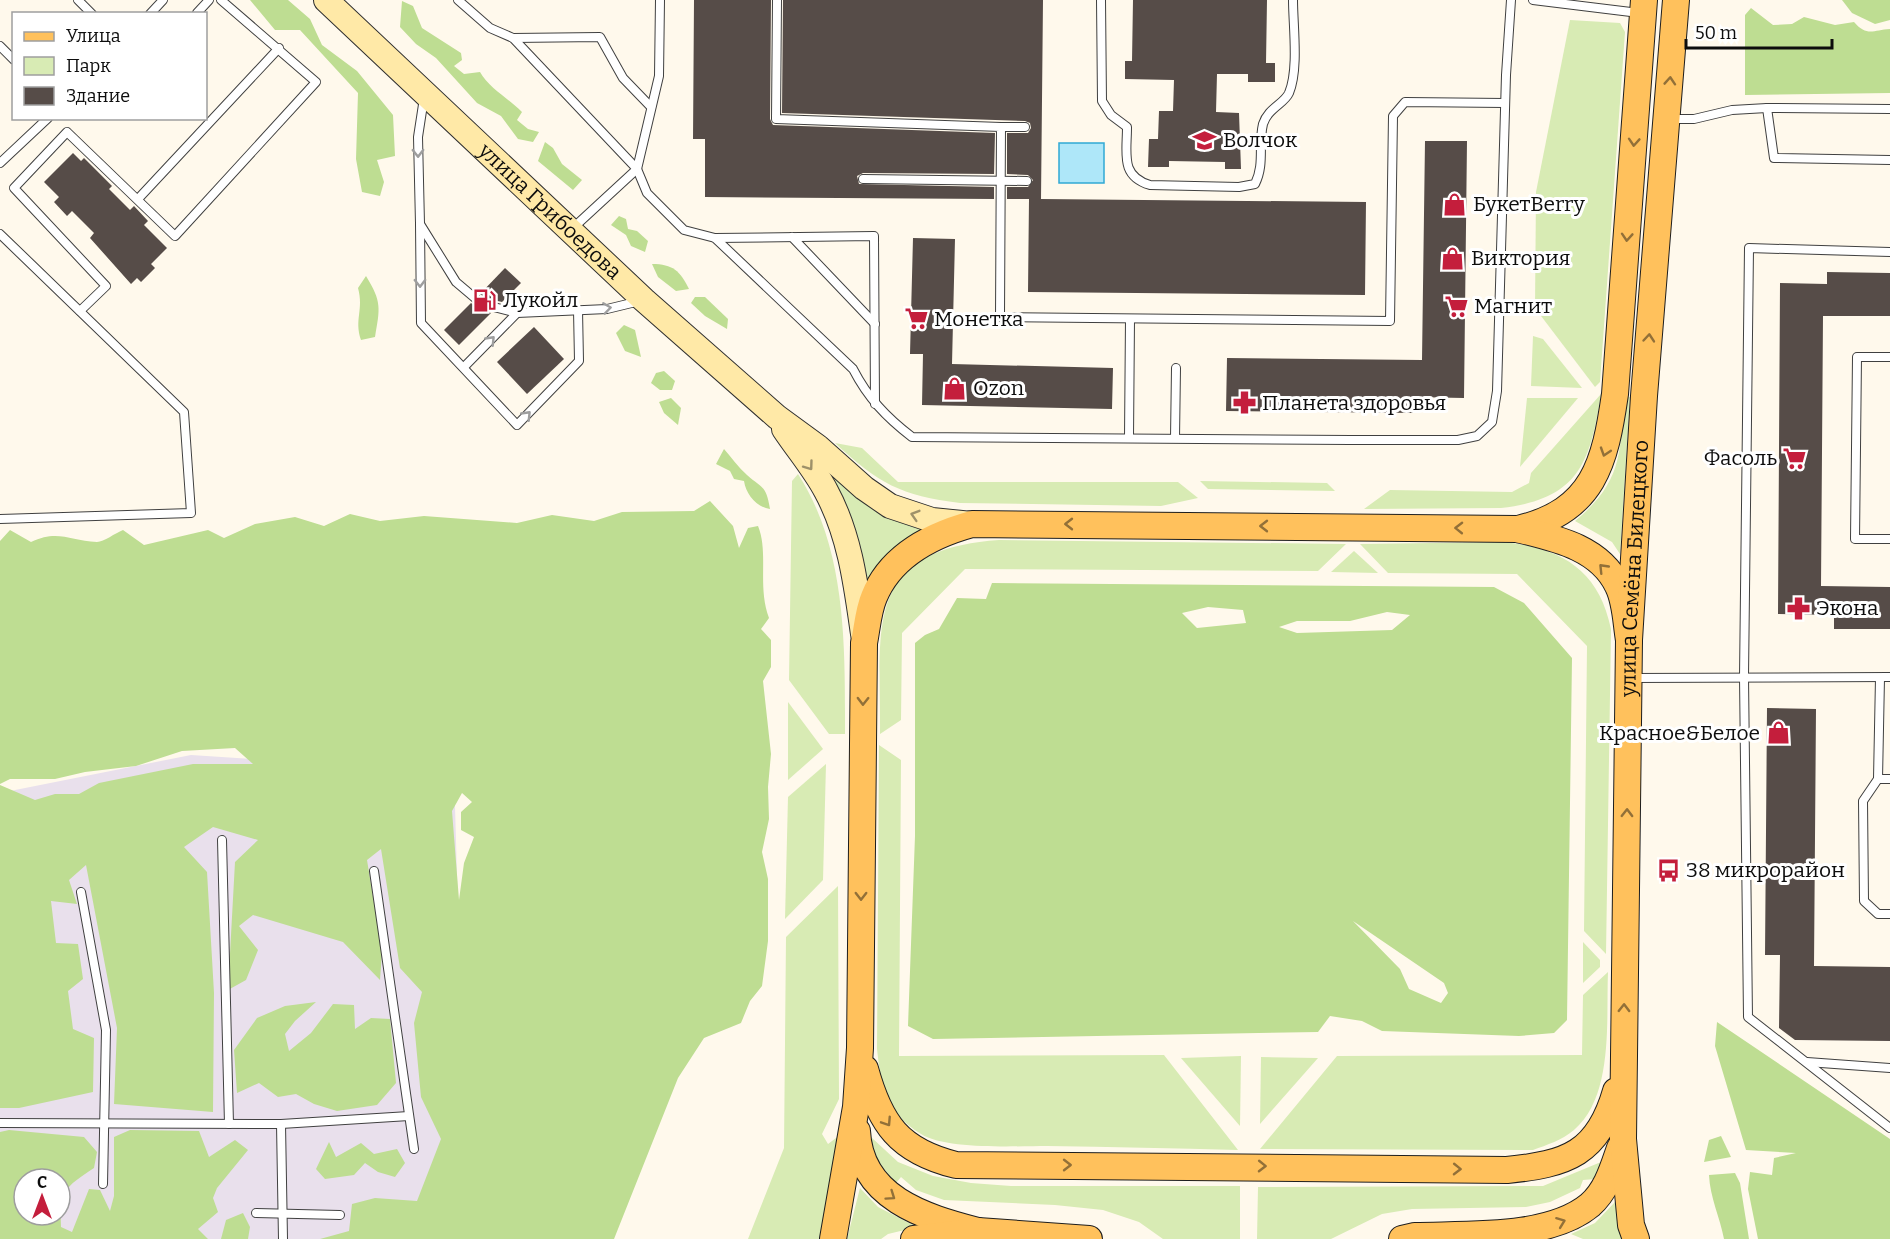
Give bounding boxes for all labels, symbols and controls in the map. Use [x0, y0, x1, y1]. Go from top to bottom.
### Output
legend [12, 12, 207, 120]
scale bar [1686, 12, 1832, 50]
text: 50 m [1695, 22, 1737, 44]
text: Улица [66, 25, 121, 47]
text: Парк [66, 55, 111, 77]
one-way arrow [1663, 76, 1676, 85]
text: Здание [66, 85, 130, 107]
school or university icon: Волчок [1192, 127, 1218, 153]
place label: Волчок [1223, 127, 1298, 153]
street label: улица Грибоедова [472, 137, 627, 285]
one-way arrow [1628, 138, 1641, 147]
one-way arrow [412, 148, 424, 157]
shop icon: БукетBerry [1442, 191, 1468, 217]
place label: БукетBerry [1473, 191, 1586, 217]
one-way arrow [1621, 232, 1634, 241]
shop icon: Виктория [1440, 245, 1466, 271]
place label: Виктория [1471, 245, 1570, 271]
one-way arrow [414, 278, 426, 287]
fuel station icon: Лукойл [472, 287, 498, 313]
place label: Лукойл [503, 287, 578, 313]
supermarket icon: Магнит [1443, 293, 1469, 319]
place label: Магнит [1474, 293, 1552, 319]
one-way arrow [603, 303, 612, 315]
supermarket icon: Монетка [903, 306, 929, 332]
place label: Монетка [934, 306, 1024, 332]
one-way arrow [1642, 334, 1655, 343]
one-way arrow [483, 336, 494, 347]
shop icon: Ozon [942, 375, 968, 401]
place label: Ozon [973, 375, 1024, 401]
pharmacy icon: Планета здоровья [1231, 390, 1257, 416]
place label: Планета здоровья [1262, 390, 1446, 416]
one-way arrow [519, 411, 530, 422]
street label: улица Семёна Билецкого [1615, 439, 1654, 698]
place label: Фасоль [1704, 445, 1777, 471]
supermarket icon: Фасоль [1782, 445, 1808, 471]
one-way arrow [1600, 446, 1612, 456]
one-way arrow [802, 460, 813, 471]
one-way arrow [910, 510, 921, 522]
one-way arrow [1064, 518, 1073, 531]
one-way arrow [1259, 520, 1268, 532]
one-way arrow [1454, 522, 1463, 534]
one-way arrow [1599, 564, 1610, 574]
pharmacy icon: Экона [1785, 595, 1811, 621]
place label: Экона [1816, 595, 1879, 621]
one-way arrow [857, 697, 869, 706]
place label: Красное&Белое [1599, 720, 1760, 746]
shop icon: Красное&Белое [1765, 720, 1791, 746]
one-way arrow [1621, 809, 1633, 818]
bus stop icon: 38 микрорайон [1655, 857, 1681, 883]
place label: 38 микрорайон [1686, 857, 1845, 883]
one-way arrow [855, 892, 867, 901]
one-way arrow [1618, 1004, 1630, 1013]
one-way arrow [879, 1116, 890, 1127]
one-way arrow [1062, 1159, 1071, 1171]
one-way arrow [1257, 1160, 1266, 1172]
one-way arrow [1452, 1163, 1461, 1175]
north arrow [12, 1167, 72, 1227]
text: С [37, 1173, 47, 1192]
one-way arrow [884, 1189, 895, 1200]
one-way arrow [1555, 1217, 1566, 1229]

